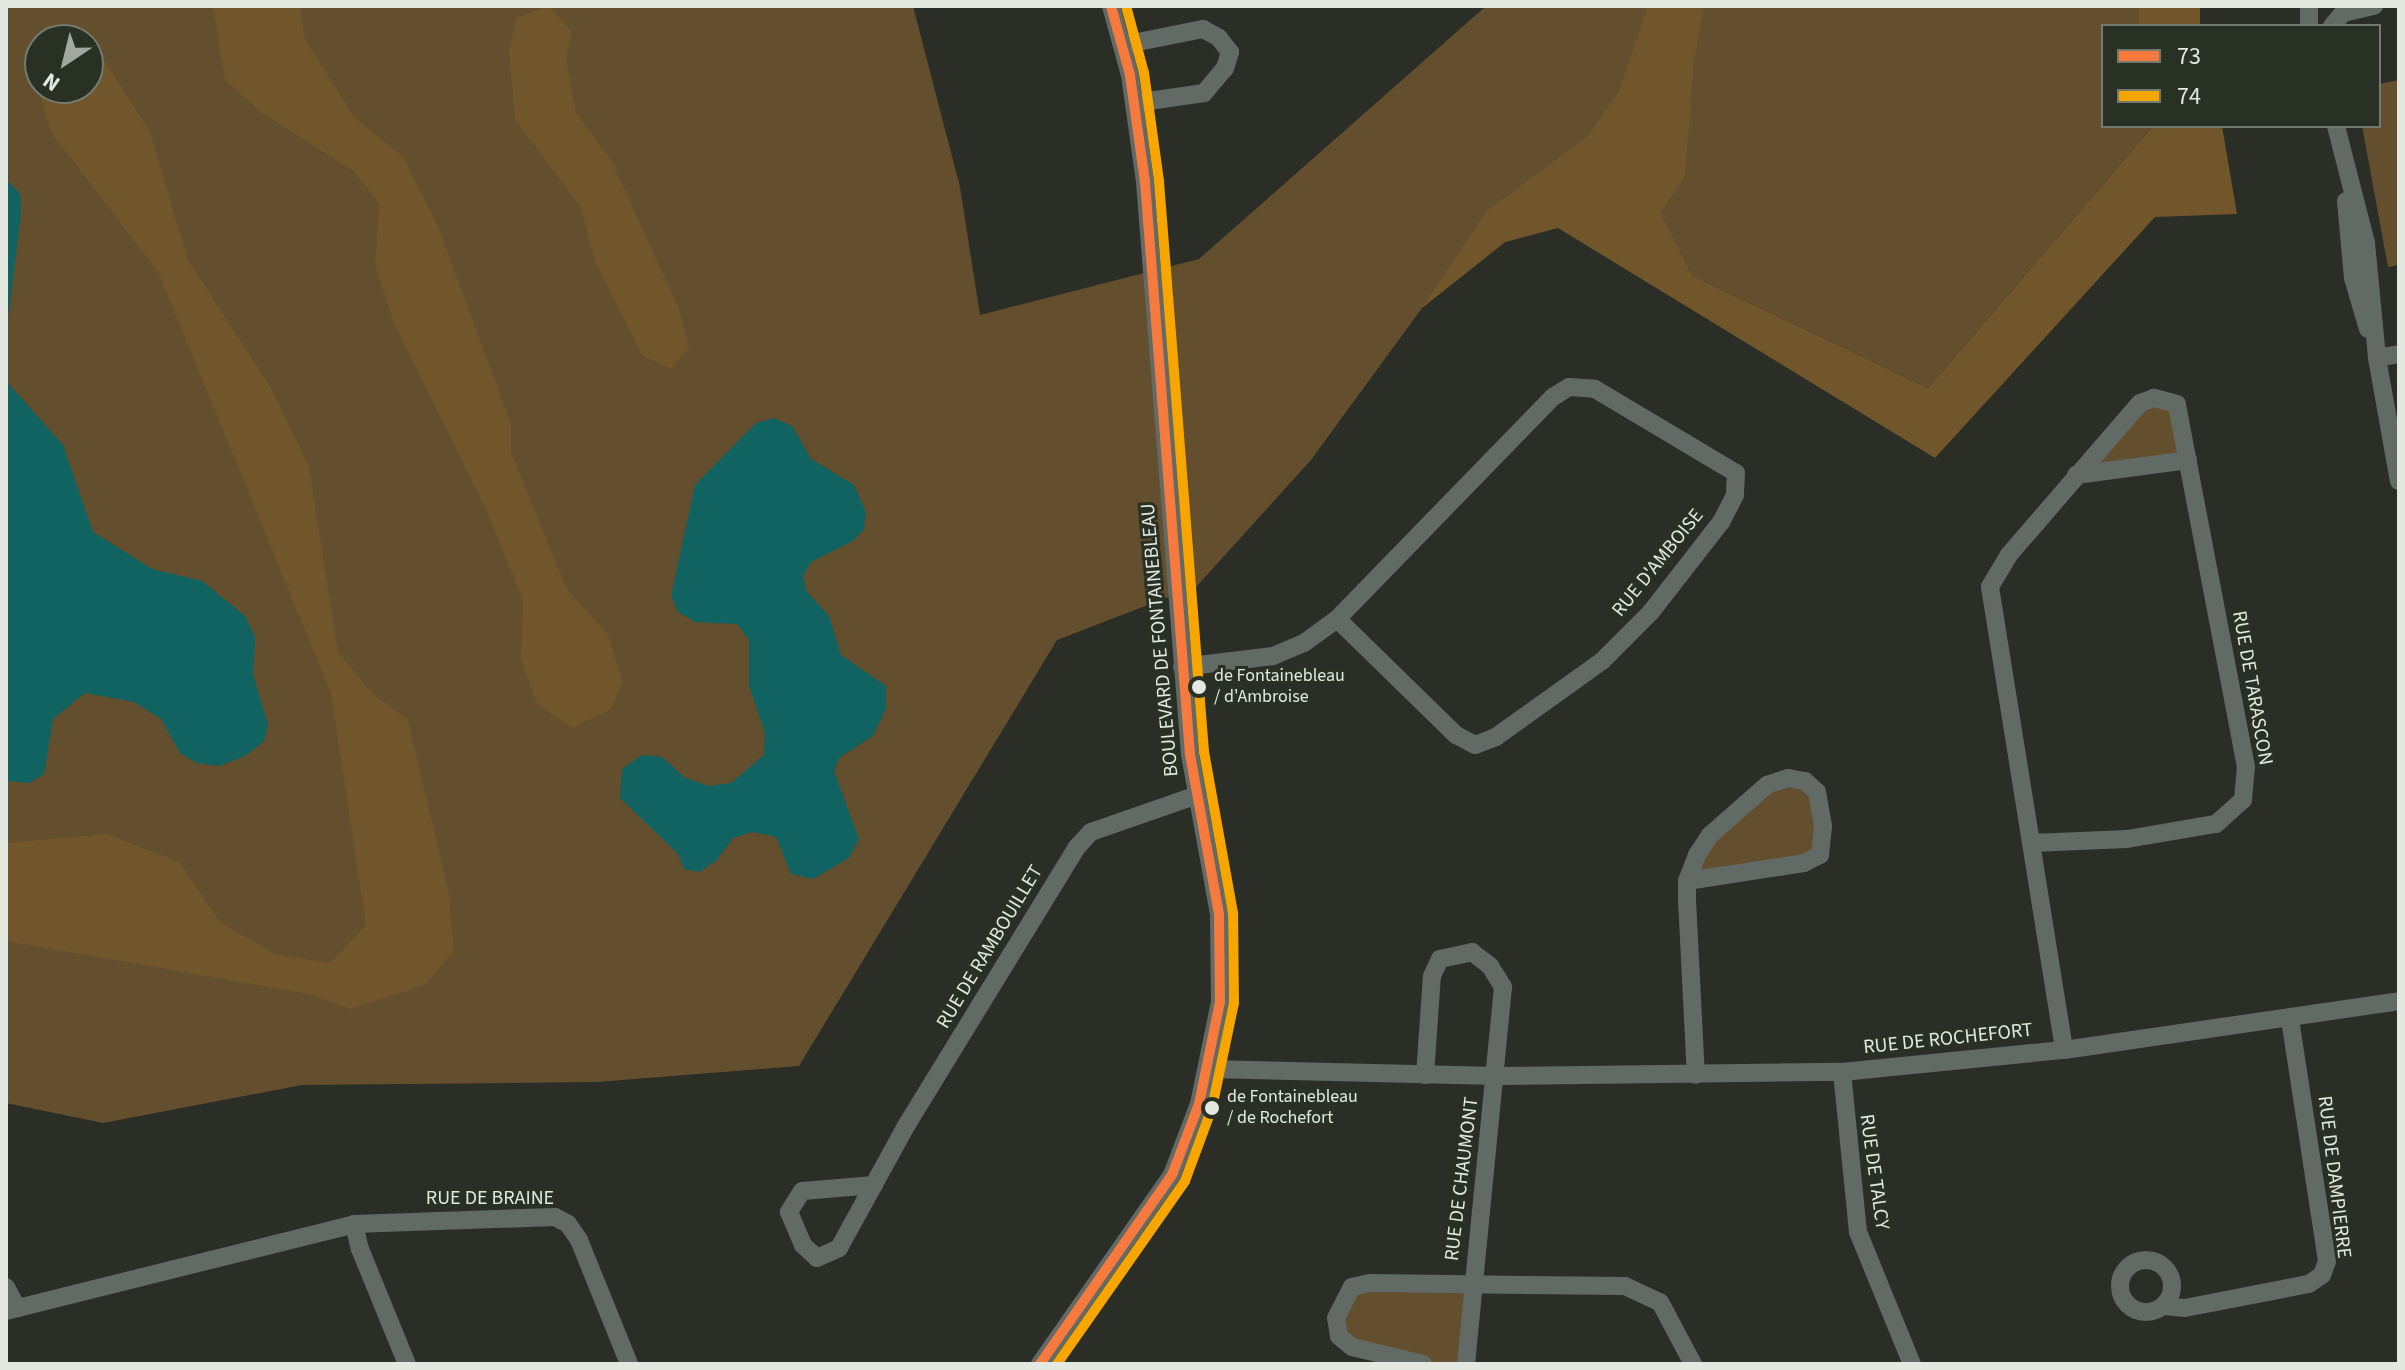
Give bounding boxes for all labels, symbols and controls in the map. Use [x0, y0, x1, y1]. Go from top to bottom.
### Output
north arrow [24, 24, 104, 104]
legend [2101, 24, 2381, 128]
text: 73 [2177, 39, 2201, 74]
text: N [36, 65, 67, 99]
text: 74 [2177, 79, 2201, 114]
street label: BOULEVARD DE FONTAINEBLEAU [1136, 502, 1184, 778]
street label: RUE D'AMBOISE [1607, 504, 1709, 622]
street label: RUE DE TARASCON [2227, 609, 2277, 767]
place label: de Fontainebleau / d'Ambroise [1214, 666, 1345, 708]
marker: de Fontainebleau / d'Ambroise [1191, 679, 1207, 695]
street label: RUE DE RAMBOUILLET [932, 861, 1048, 1033]
street label: RUE DE ROCHEFORT [1862, 1018, 2034, 1060]
place label: de Fontainebleau / de Rochefort [1227, 1087, 1358, 1130]
street label: RUE DE DAMPIERRE [2312, 1094, 2356, 1260]
street label: RUE DE CHAUMONT [1440, 1096, 1484, 1262]
marker: de Fontainebleau / de Rochefort [1204, 1100, 1220, 1116]
street label: RUE DE TALCY [1854, 1113, 1894, 1231]
street label: RUE DE BRAINE [426, 1186, 554, 1210]

